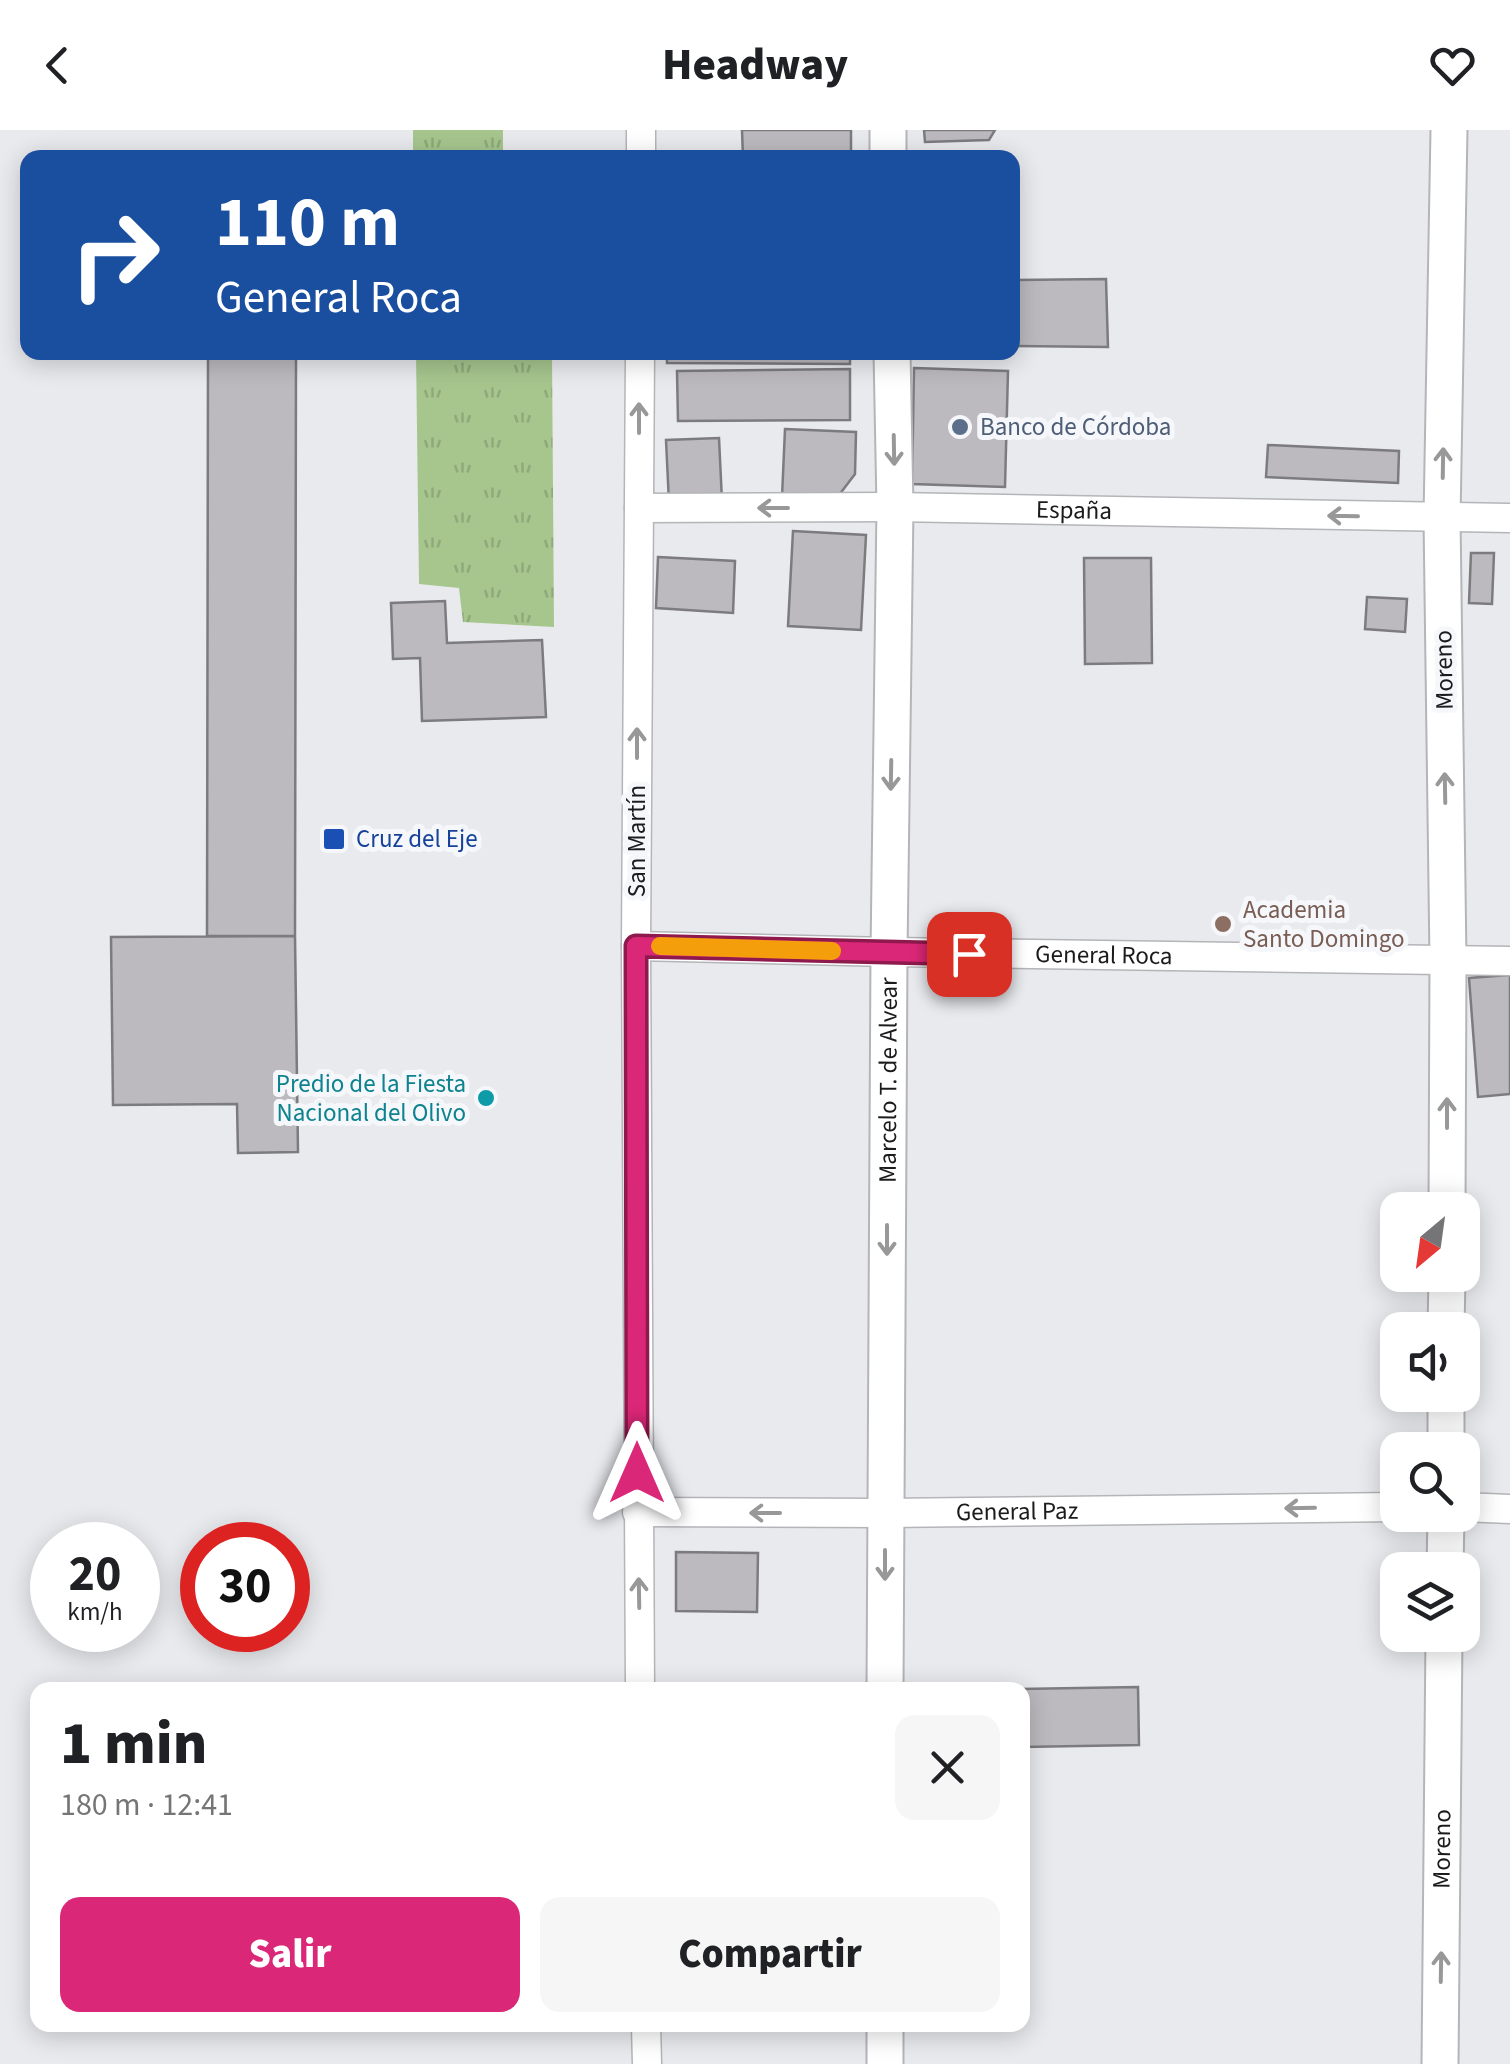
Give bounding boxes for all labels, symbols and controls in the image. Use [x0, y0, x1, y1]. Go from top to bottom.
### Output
text: Headway [662, 33, 848, 97]
icon: back [30, 38, 85, 93]
icon: heart [1425, 38, 1480, 93]
text: 110 m [215, 173, 400, 273]
icon: right [50, 190, 180, 320]
text: General Roca [215, 266, 462, 330]
one-way arrow [630, 402, 649, 434]
place label: Banco de Córdoba [980, 409, 1171, 445]
marker: Banco de Córdoba [949, 416, 971, 438]
one-way arrow [885, 433, 904, 465]
one-way arrow [1434, 447, 1452, 480]
street label: España [1036, 492, 1112, 529]
one-way arrow [757, 498, 790, 518]
one-way arrow [1327, 506, 1359, 525]
street label: Moreno [1425, 630, 1463, 710]
one-way arrow [628, 727, 646, 760]
one-way arrow [882, 758, 901, 790]
one-way arrow [1436, 772, 1455, 804]
street label: San Martín [619, 785, 655, 897]
place label: Cruz del Eje [356, 821, 478, 857]
marker: Cruz del Eje [321, 826, 347, 852]
place label: Academia Santo Domingo [1243, 892, 1405, 957]
pin [927, 912, 1012, 997]
marker: Academia Santo Domingo [1212, 913, 1234, 935]
icon: arrive [942, 927, 997, 982]
street label: General Roca [1035, 936, 1173, 974]
street label: Marcelo T. de Alvear [870, 977, 907, 1183]
place label: Predio de la Fiesta Nacional del Olivo [276, 1066, 466, 1131]
marker: Predio de la Fiesta Nacional del Olivo [475, 1087, 497, 1109]
one-way arrow [1438, 1097, 1456, 1130]
north arrow [1380, 1192, 1480, 1292]
map controls [1380, 1192, 1480, 1652]
one-way arrow [878, 1222, 896, 1255]
button: sound [1380, 1312, 1480, 1412]
position arrow [585, 1421, 689, 1525]
button: search [1380, 1432, 1480, 1532]
street label: General Paz [956, 1493, 1078, 1530]
one-way arrow [1285, 1499, 1317, 1518]
one-way arrow [750, 1504, 782, 1522]
speed limit sign: 30 [180, 1522, 310, 1652]
text: 20 [69, 1539, 121, 1610]
one-way arrow [876, 1548, 894, 1580]
button: layers [1380, 1552, 1480, 1652]
one-way arrow [629, 1577, 648, 1609]
text: km/h [67, 1594, 123, 1630]
text: 1 min [60, 1702, 207, 1787]
button: close [895, 1715, 1000, 1820]
text: 180 m · 12:41 [60, 1782, 233, 1828]
street label: Moreno [1424, 1809, 1460, 1889]
button: Salir [60, 1897, 520, 2012]
button: Compartir [540, 1897, 1000, 2012]
one-way arrow [1432, 1951, 1450, 1984]

